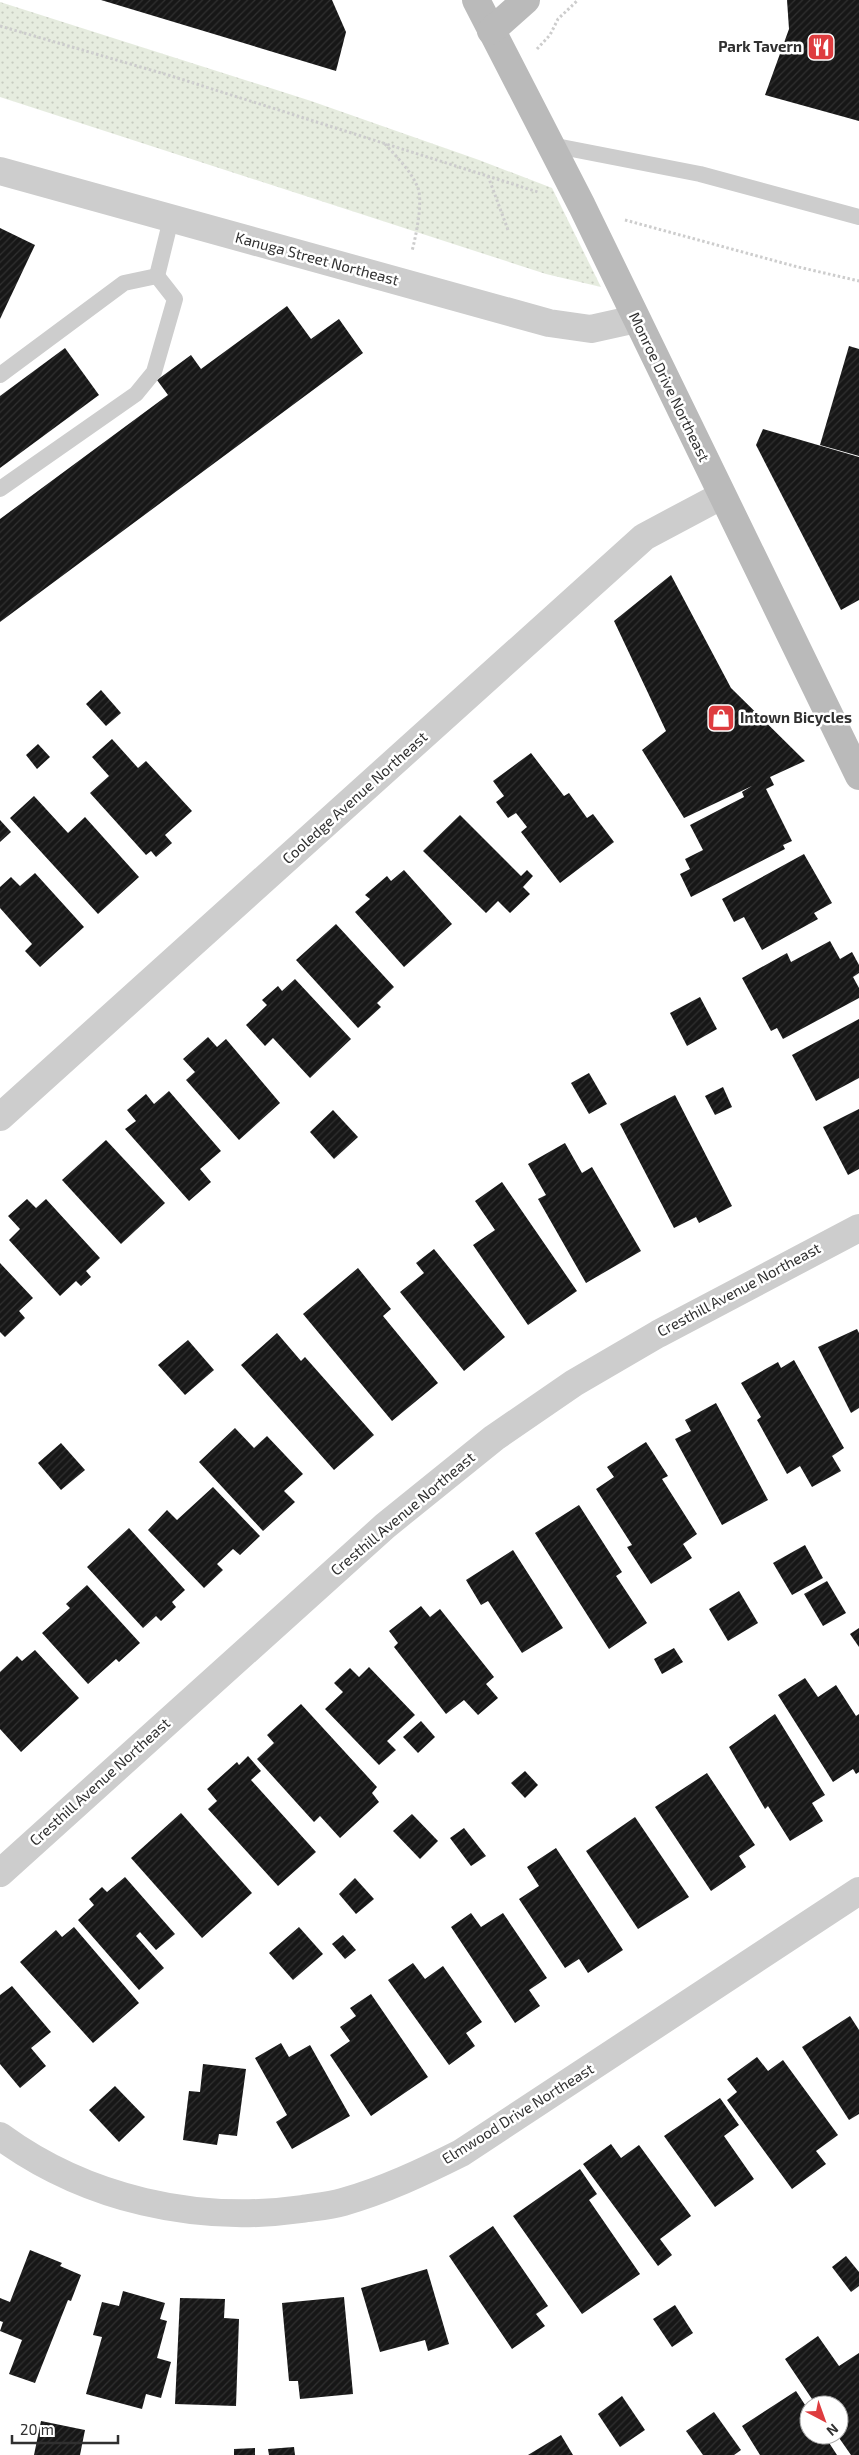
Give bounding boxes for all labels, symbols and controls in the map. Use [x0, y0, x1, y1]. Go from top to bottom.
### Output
restaurant icon: Park Tavern [806, 32, 836, 62]
place label: Park Tavern [718, 37, 802, 55]
street label: Kanuga Street Northeast [234, 228, 401, 289]
street label: Monroe Drive Northeast [626, 309, 714, 465]
shop icon: Intown Bicycles [706, 703, 736, 733]
place label: Intown Bicycles [740, 708, 852, 727]
street label: Cooledge Avenue Northeast [278, 727, 431, 867]
street label: Cresthill Avenue Northeast [654, 1238, 824, 1340]
street label: Cresthill Avenue Northeast [327, 1448, 478, 1579]
street label: Cresthill Avenue Northeast [25, 1713, 173, 1849]
street label: Elmwood Drive Northeast [438, 2059, 597, 2167]
north arrow [799, 2395, 849, 2445]
scale bar [12, 2412, 119, 2444]
text: 20 m [20, 2420, 54, 2438]
text: N [823, 2420, 842, 2440]

